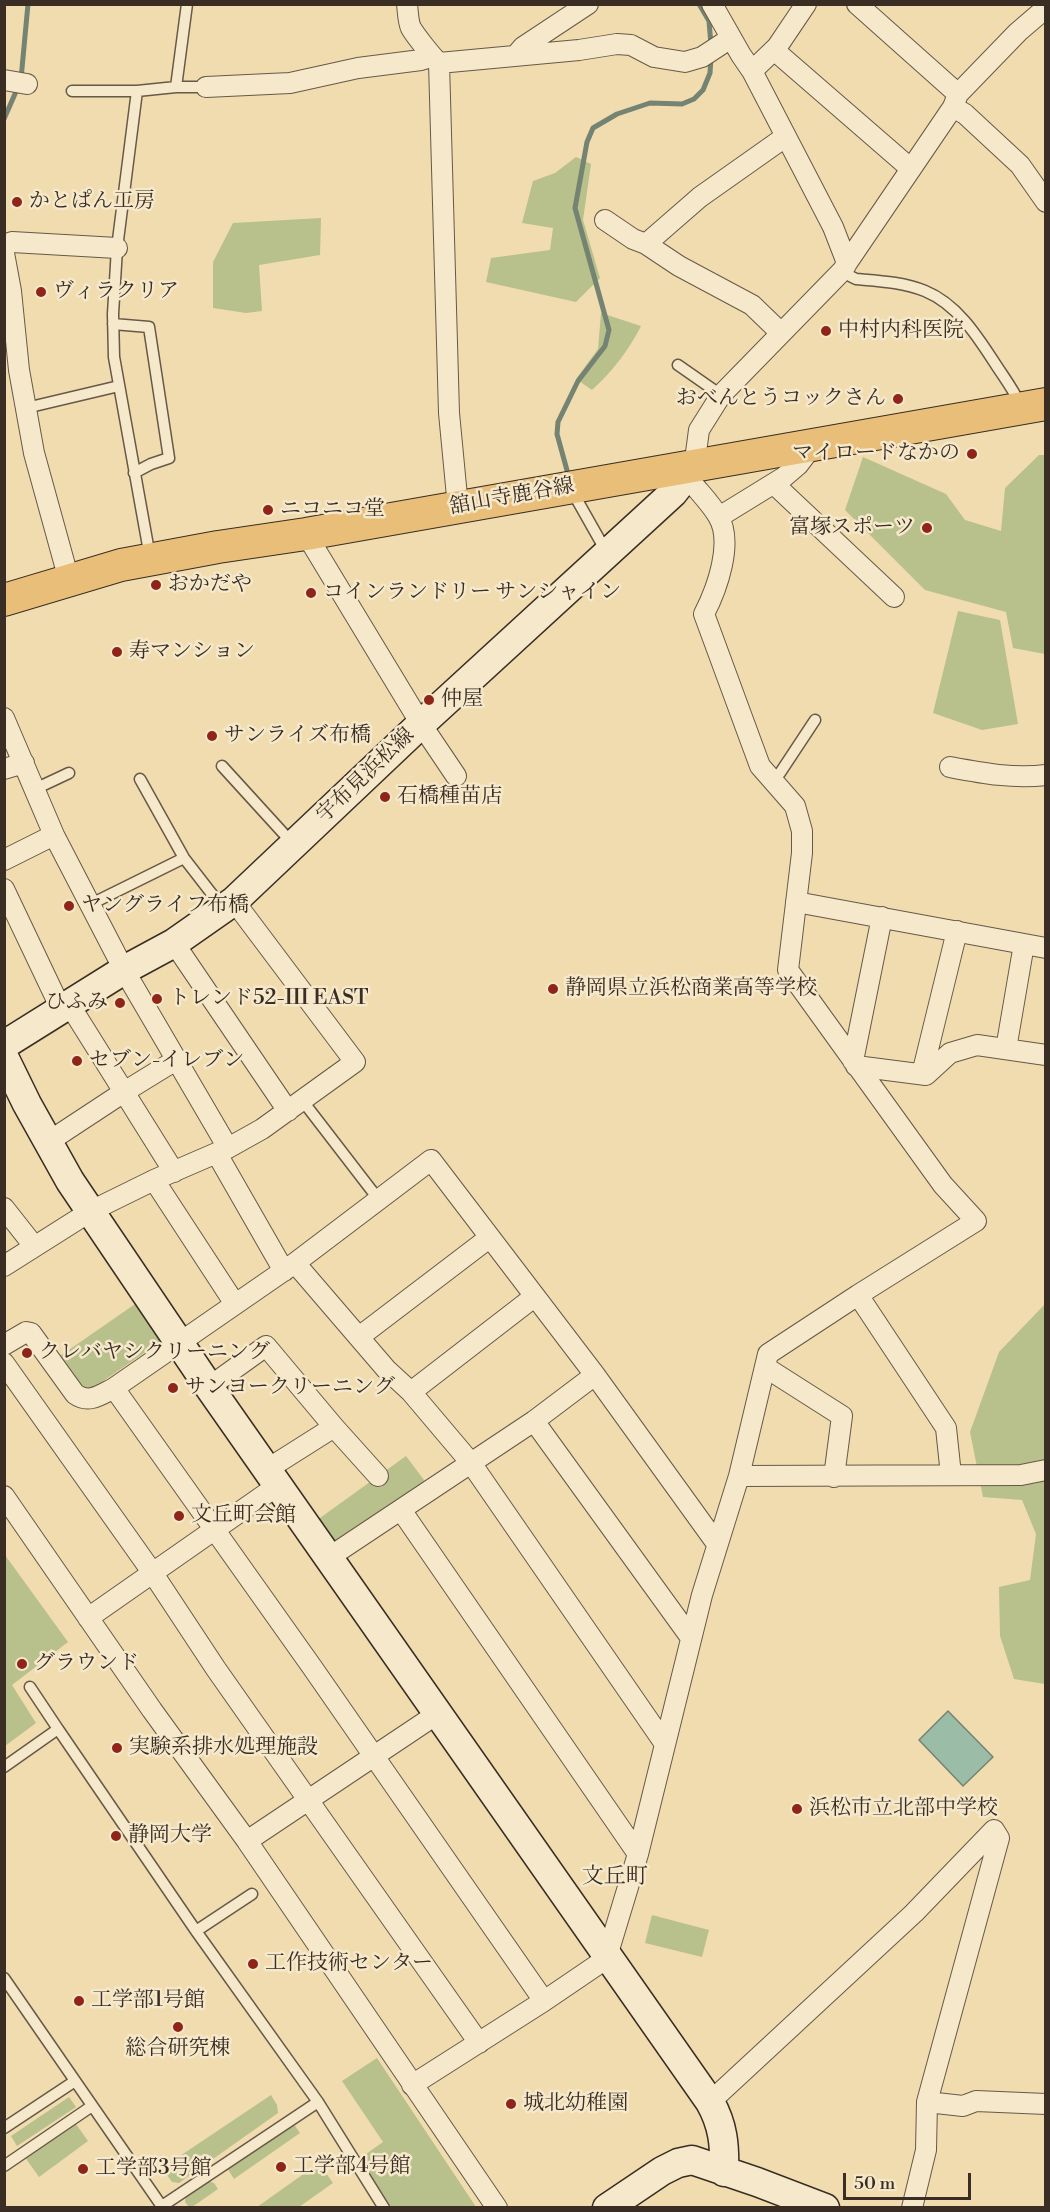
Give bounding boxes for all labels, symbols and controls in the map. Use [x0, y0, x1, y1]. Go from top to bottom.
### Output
place label: かとぱん工房 [29, 189, 155, 215]
marker: かとぱん工房 [10, 195, 24, 209]
place label: ヴィラクリア [53, 279, 179, 305]
marker: ヴィラクリア [34, 285, 48, 299]
place label: 中村内科医院 [838, 318, 964, 344]
marker: 中村内科医院 [819, 324, 833, 338]
place label: おべんとうコックさん [676, 386, 886, 412]
marker: おべんとうコックさん [891, 392, 905, 406]
place label: マイロードなかの [792, 441, 960, 467]
marker: マイロードなかの [965, 447, 979, 461]
street label: 舘山寺鹿谷線 [448, 474, 576, 520]
place label: ニコニコ堂 [280, 497, 385, 523]
marker: ニコニコ堂 [261, 503, 275, 517]
place label: 富塚スポーツ [789, 515, 915, 541]
marker: 富塚スポーツ [920, 521, 934, 535]
place label: おかだや [168, 572, 252, 598]
marker: おかだや [149, 578, 163, 592]
place label: コインランドリー サンシャイン [323, 580, 621, 606]
marker: コインランドリー サンシャイン [304, 586, 318, 600]
place label: 寿マンション [129, 639, 255, 665]
marker: 寿マンション [110, 645, 124, 659]
place label: 仲屋 [441, 687, 483, 713]
marker: 仲屋 [422, 693, 436, 707]
place label: サンライズ布橋 [224, 723, 371, 749]
street label: 宇布見浜松線 [312, 723, 420, 829]
marker: サンライズ布橋 [205, 729, 219, 743]
place label: 石橋種苗店 [397, 784, 502, 810]
marker: 石橋種苗店 [378, 790, 392, 804]
place label: ヤングライフ布橋 [81, 893, 249, 919]
marker: ヤングライフ布橋 [62, 899, 76, 913]
place label: 静岡県立浜松商業高等学校 [565, 976, 817, 1002]
marker: 静岡県立浜松商業高等学校 [546, 982, 560, 996]
place label: トレンド52-III EAST [169, 986, 369, 1012]
place label: ひふみ [45, 990, 108, 1016]
marker: トレンド52-III EAST [150, 992, 164, 1006]
marker: ひふみ [113, 996, 127, 1010]
place label: セブン-イレブン [89, 1048, 244, 1074]
marker: セブン-イレブン [70, 1054, 84, 1068]
place label: クレバヤシクリーニング [39, 1340, 270, 1366]
marker: クレバヤシクリーニング [20, 1346, 34, 1360]
place label: サンヨークリーニング [185, 1375, 395, 1401]
marker: サンヨークリーニング [166, 1381, 180, 1395]
place label: 文丘町会館 [191, 1503, 296, 1529]
marker: 文丘町会館 [172, 1509, 186, 1523]
place label: グラウンド [34, 1651, 139, 1677]
marker: グラウンド [15, 1657, 29, 1671]
place label: 実験系排水処理施設 [129, 1735, 318, 1761]
marker: 実験系排水処理施設 [110, 1741, 124, 1755]
place label: 浜松市立北部中学校 [809, 1796, 998, 1822]
marker: 浜松市立北部中学校 [790, 1802, 804, 1816]
place label: 静岡大学 [128, 1823, 212, 1849]
marker: 静岡大学 [109, 1829, 123, 1843]
district label: 文丘町 [582, 1865, 648, 1891]
place label: 工作技術センター [265, 1951, 433, 1977]
marker: 工作技術センター [246, 1957, 260, 1971]
place label: 工学部1号館 [91, 1988, 205, 2014]
marker: 工学部1号館 [72, 1994, 86, 2008]
marker: 総合研究棟 [171, 2020, 185, 2034]
place label: 総合研究棟 [126, 2036, 230, 2062]
place label: 城北幼稚園 [523, 2091, 628, 2117]
marker: 城北幼稚園 [504, 2097, 518, 2111]
place label: 工学部4号館 [293, 2154, 410, 2180]
place label: 工学部3号館 [95, 2156, 212, 2182]
marker: 工学部4号館 [274, 2160, 288, 2174]
scale bar [846, 2161, 974, 2199]
marker: 工学部3号館 [76, 2162, 90, 2176]
text: 50 m [854, 2172, 895, 2195]

